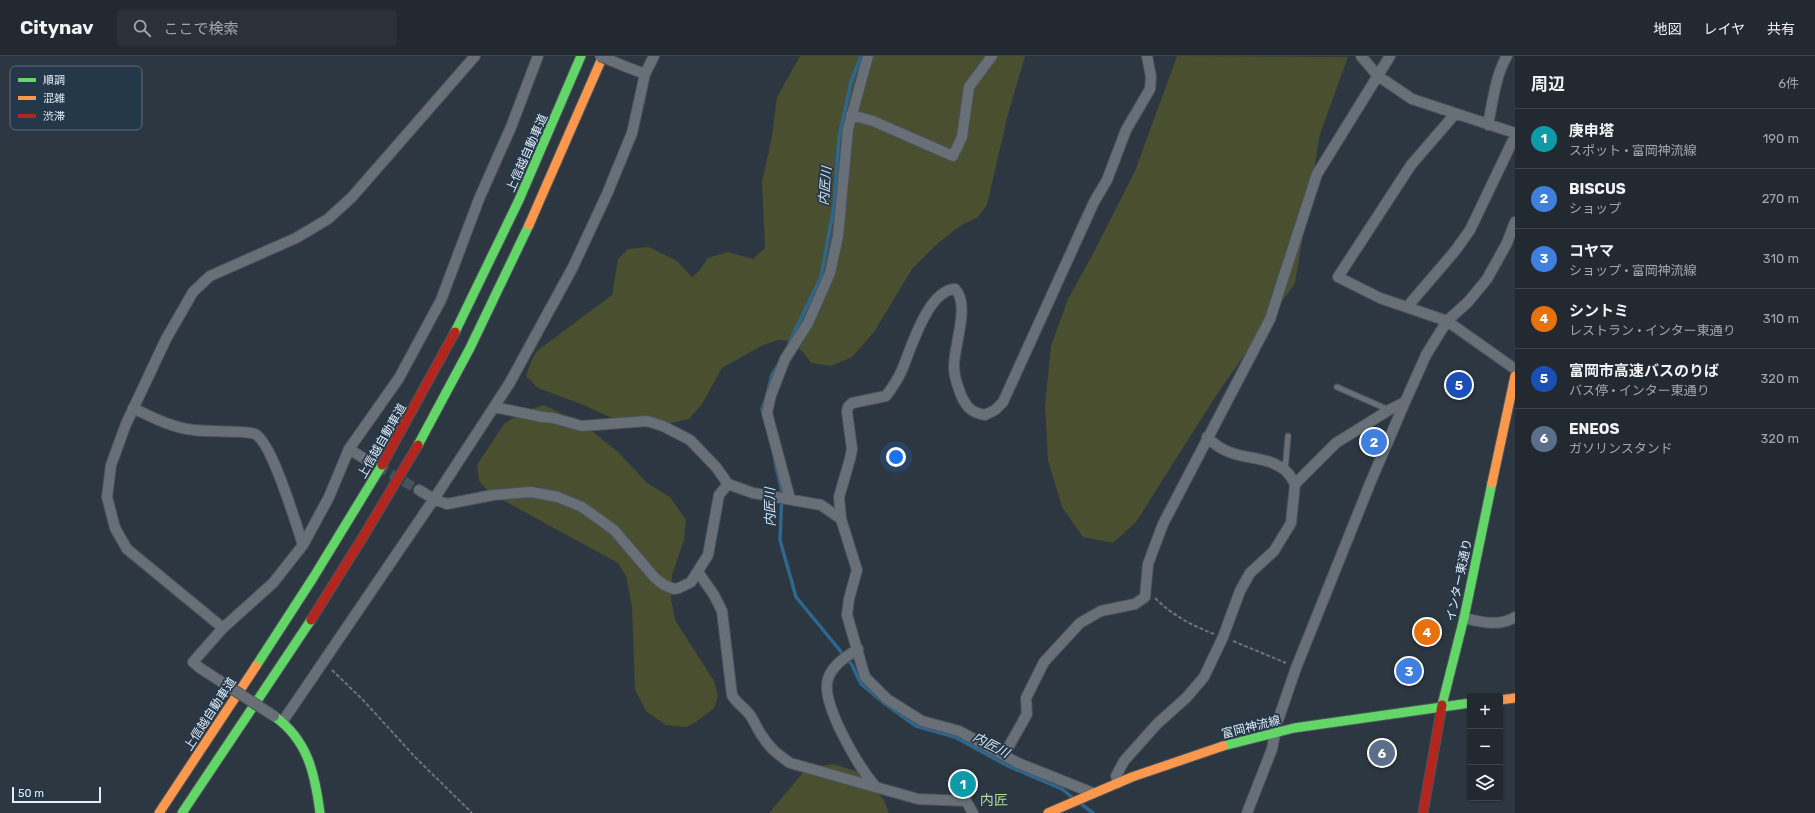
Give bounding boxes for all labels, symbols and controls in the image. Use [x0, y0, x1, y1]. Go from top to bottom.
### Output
search box [117, 10, 397, 46]
text: Citynav [20, 16, 93, 39]
icon: search [131, 17, 153, 39]
text: ここで検索 [163, 20, 238, 38]
text: 地図 [1653, 21, 1681, 38]
text: レイヤ [1703, 21, 1745, 38]
text: 共有 [1767, 21, 1795, 38]
legend [10, 66, 142, 130]
text: 順調 [43, 74, 65, 87]
text: 周辺 [1531, 74, 1565, 94]
text: 6件 [1778, 76, 1799, 91]
text: 混雑 [43, 92, 65, 105]
text: 渋滞 [43, 110, 65, 123]
street label: 上信越自動車道 [504, 112, 550, 194]
text: 庚申塔 [1569, 122, 1614, 140]
text: 1 [1541, 131, 1547, 146]
text: 190 m [1763, 131, 1799, 146]
text: スポット · 富岡神流線 [1569, 143, 1697, 158]
water label: 内匠川 [816, 164, 834, 206]
text: BISCUS [1569, 180, 1626, 198]
text: 2 [1540, 191, 1548, 206]
text: 270 m [1762, 191, 1799, 206]
text: ショップ [1569, 201, 1621, 216]
text: コヤマ [1569, 242, 1614, 260]
text: 3 [1540, 251, 1548, 266]
text: 310 m [1763, 251, 1799, 266]
text: ショップ · 富岡神流線 [1569, 263, 1697, 278]
text: シントミ [1569, 302, 1629, 320]
text: 4 [1540, 311, 1548, 326]
text: 310 m [1763, 311, 1799, 326]
text: レストラン · インター東通り [1569, 323, 1736, 338]
text: 富岡市高速バスのりば [1569, 362, 1719, 380]
pin: 5 [1446, 370, 1472, 400]
text: 5 [1540, 371, 1548, 386]
text: 320 m [1761, 371, 1799, 386]
text: バス停 · インター東通り [1569, 383, 1710, 398]
street label: 上信越自動車道 [355, 401, 409, 481]
text: ENEOS [1569, 420, 1620, 438]
pin: 2 [1361, 427, 1387, 457]
text: 6 [1540, 431, 1548, 446]
text: 320 m [1761, 431, 1799, 446]
text: ガソリンスタンド [1569, 441, 1673, 456]
your location [886, 447, 906, 467]
water label: 内匠川 [762, 485, 778, 527]
street label: インター東通り [1443, 537, 1475, 623]
pin: 4 [1414, 617, 1440, 647]
pin: 3 [1396, 656, 1422, 686]
street label: 上信越自動車道 [181, 675, 239, 753]
map controls [1467, 693, 1503, 801]
button: + [1467, 693, 1503, 729]
street label: 富岡神流線 [1220, 713, 1282, 741]
water label: 内匠川 [970, 729, 1013, 762]
button: − [1467, 729, 1503, 765]
pin: 6 [1369, 738, 1395, 768]
button: layers [1467, 765, 1503, 801]
pin: 1 [950, 769, 976, 799]
scale bar [12, 785, 101, 804]
text: 50 m [18, 787, 44, 800]
district label: 内匠 [980, 792, 1008, 809]

